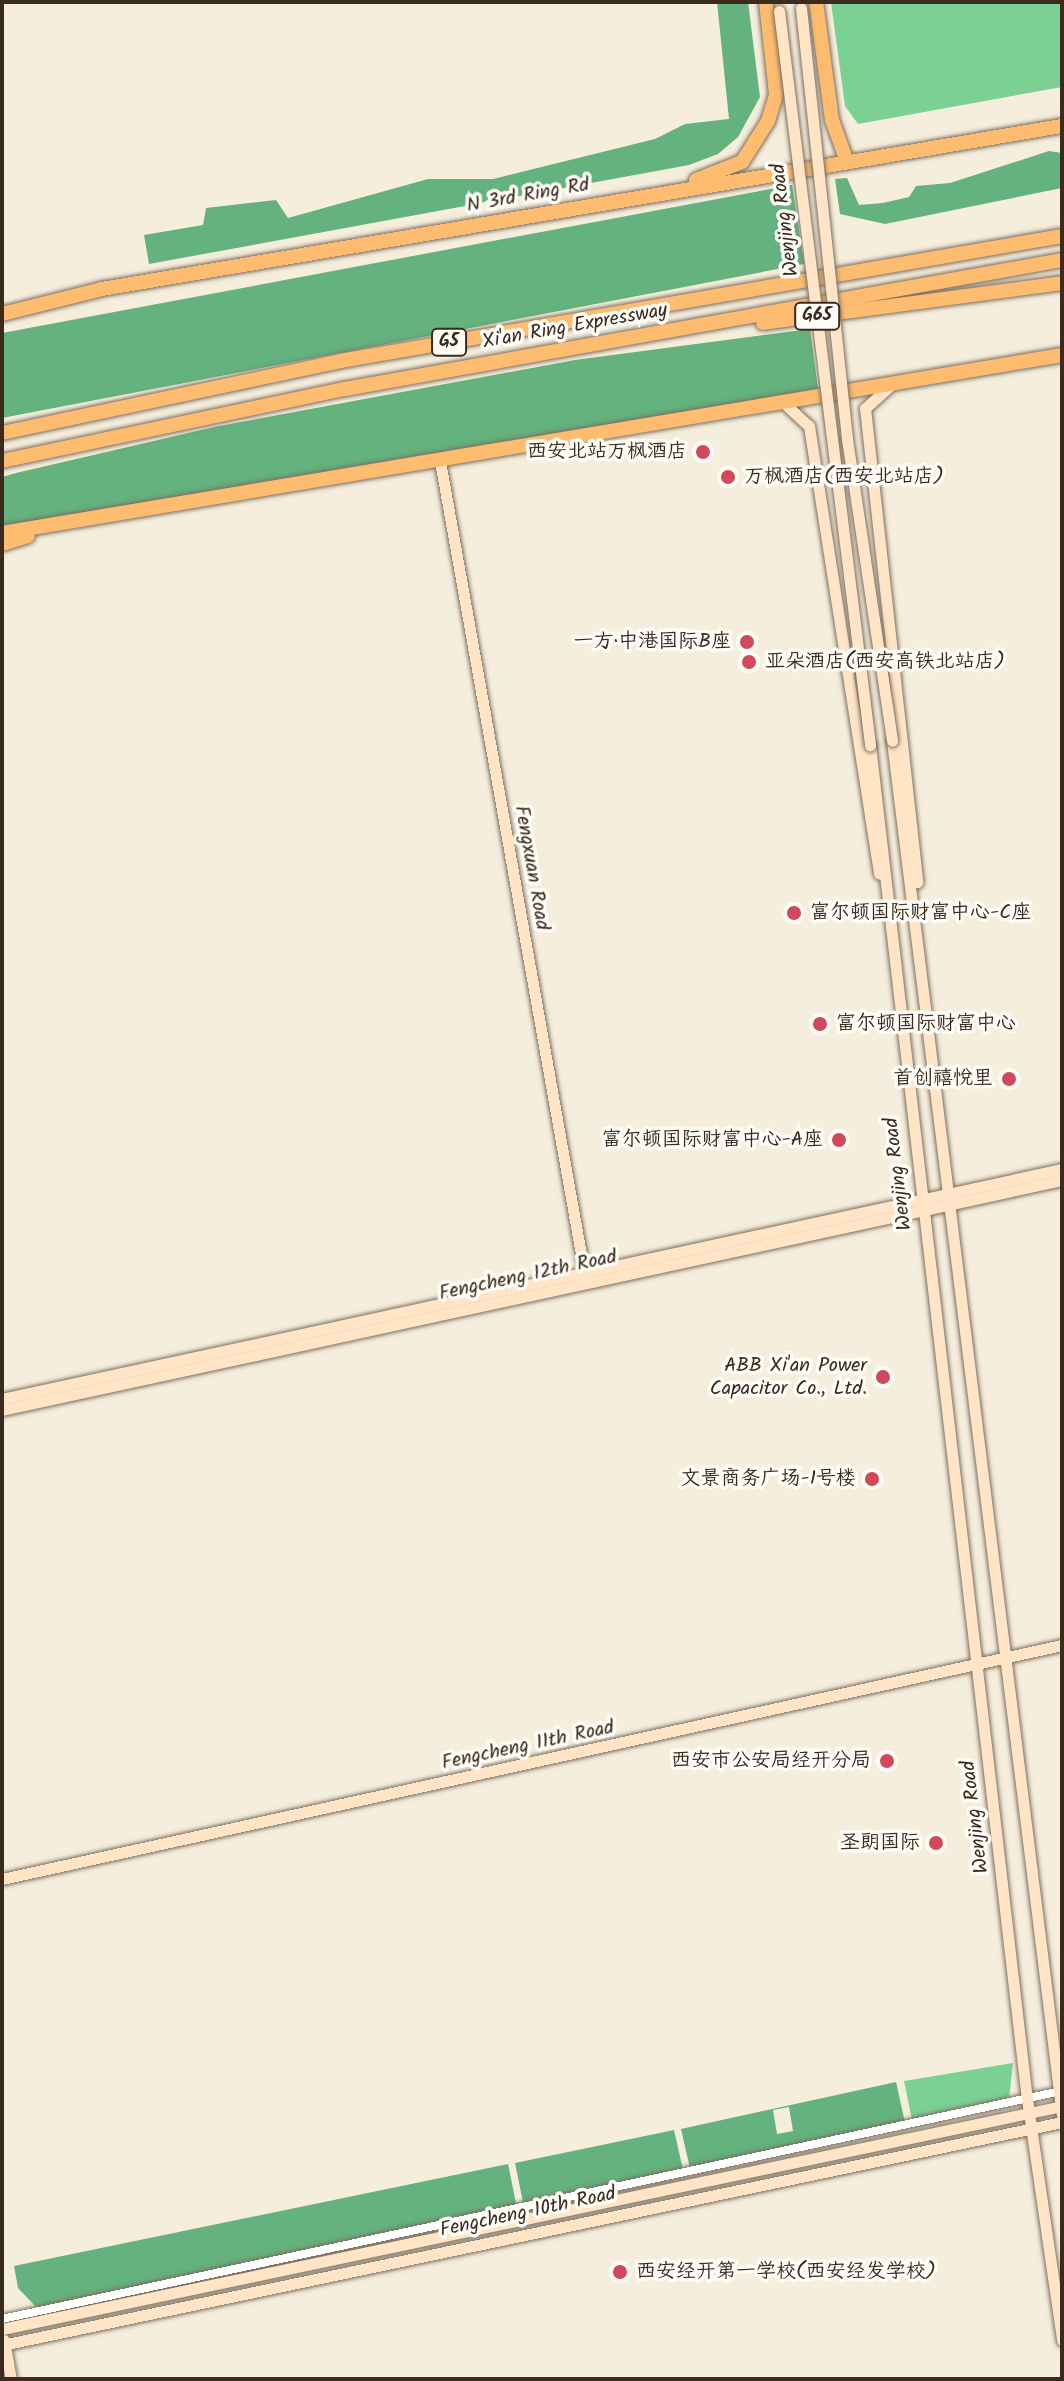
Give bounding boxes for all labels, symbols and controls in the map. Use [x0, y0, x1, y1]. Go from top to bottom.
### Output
street label: Wenjing Road [767, 162, 805, 278]
street label: N 3rd Ring Rd [465, 173, 591, 219]
street label: Xi'an Ring Expressway [481, 299, 669, 355]
road number: G65 [793, 302, 841, 330]
road number: G5 [431, 328, 467, 356]
place label: 西安北站万枫酒店 [527, 440, 687, 464]
marker: 西安北站万枫酒店 [694, 443, 712, 461]
place label: 万枫酒店(西安北站店) [744, 465, 944, 489]
marker: 万枫酒店(西安北站店) [719, 468, 737, 486]
place label: 一方·中港国际B座 [574, 630, 731, 654]
marker: 一方·中港国际B座 [738, 633, 756, 651]
place label: 亚朵酒店(西安高铁北站店) [765, 650, 1005, 674]
marker: 亚朵酒店(西安高铁北站店) [740, 653, 758, 671]
street label: Fengxuan Road [508, 804, 554, 932]
place label: 富尔顿国际财富中心-C座 [810, 901, 1031, 925]
marker: 富尔顿国际财富中心-C座 [785, 904, 803, 922]
place label: 富尔顿国际财富中心 [836, 1012, 1016, 1036]
marker: 富尔顿国际财富中心 [811, 1015, 829, 1033]
place label: 首创禧悦里 [893, 1067, 993, 1091]
marker: 首创禧悦里 [1000, 1070, 1018, 1088]
street label: Wenjing Road [880, 1116, 918, 1232]
place label: 富尔顿国际财富中心-A座 [602, 1128, 823, 1152]
marker: 富尔顿国际财富中心-A座 [830, 1131, 848, 1149]
street label: Fengcheng 12th Road [437, 1245, 619, 1307]
place label: ABB Xi'an Power Capacitor Co., Ltd. [710, 1354, 867, 1401]
marker: ABB Xi'an Power Capacitor Co., Ltd. [874, 1368, 892, 1386]
place label: 文景商务广场-1号楼 [681, 1467, 856, 1491]
marker: 文景商务广场-1号楼 [863, 1470, 881, 1488]
street label: Fengcheng 11th Road [440, 1716, 616, 1776]
place label: 西安市公安局经开分局 [671, 1749, 871, 1773]
marker: 西安市公安局经开分局 [878, 1752, 896, 1770]
street label: Wenjing Road [957, 1759, 995, 1875]
place label: 圣朗国际 [840, 1831, 920, 1855]
marker: 圣朗国际 [927, 1834, 945, 1852]
street label: Fengcheng 10th Road [438, 2183, 618, 2243]
place label: 西安经开第一学校(西安经发学校) [636, 2260, 936, 2284]
marker: 西安经开第一学校(西安经发学校) [611, 2263, 629, 2281]

